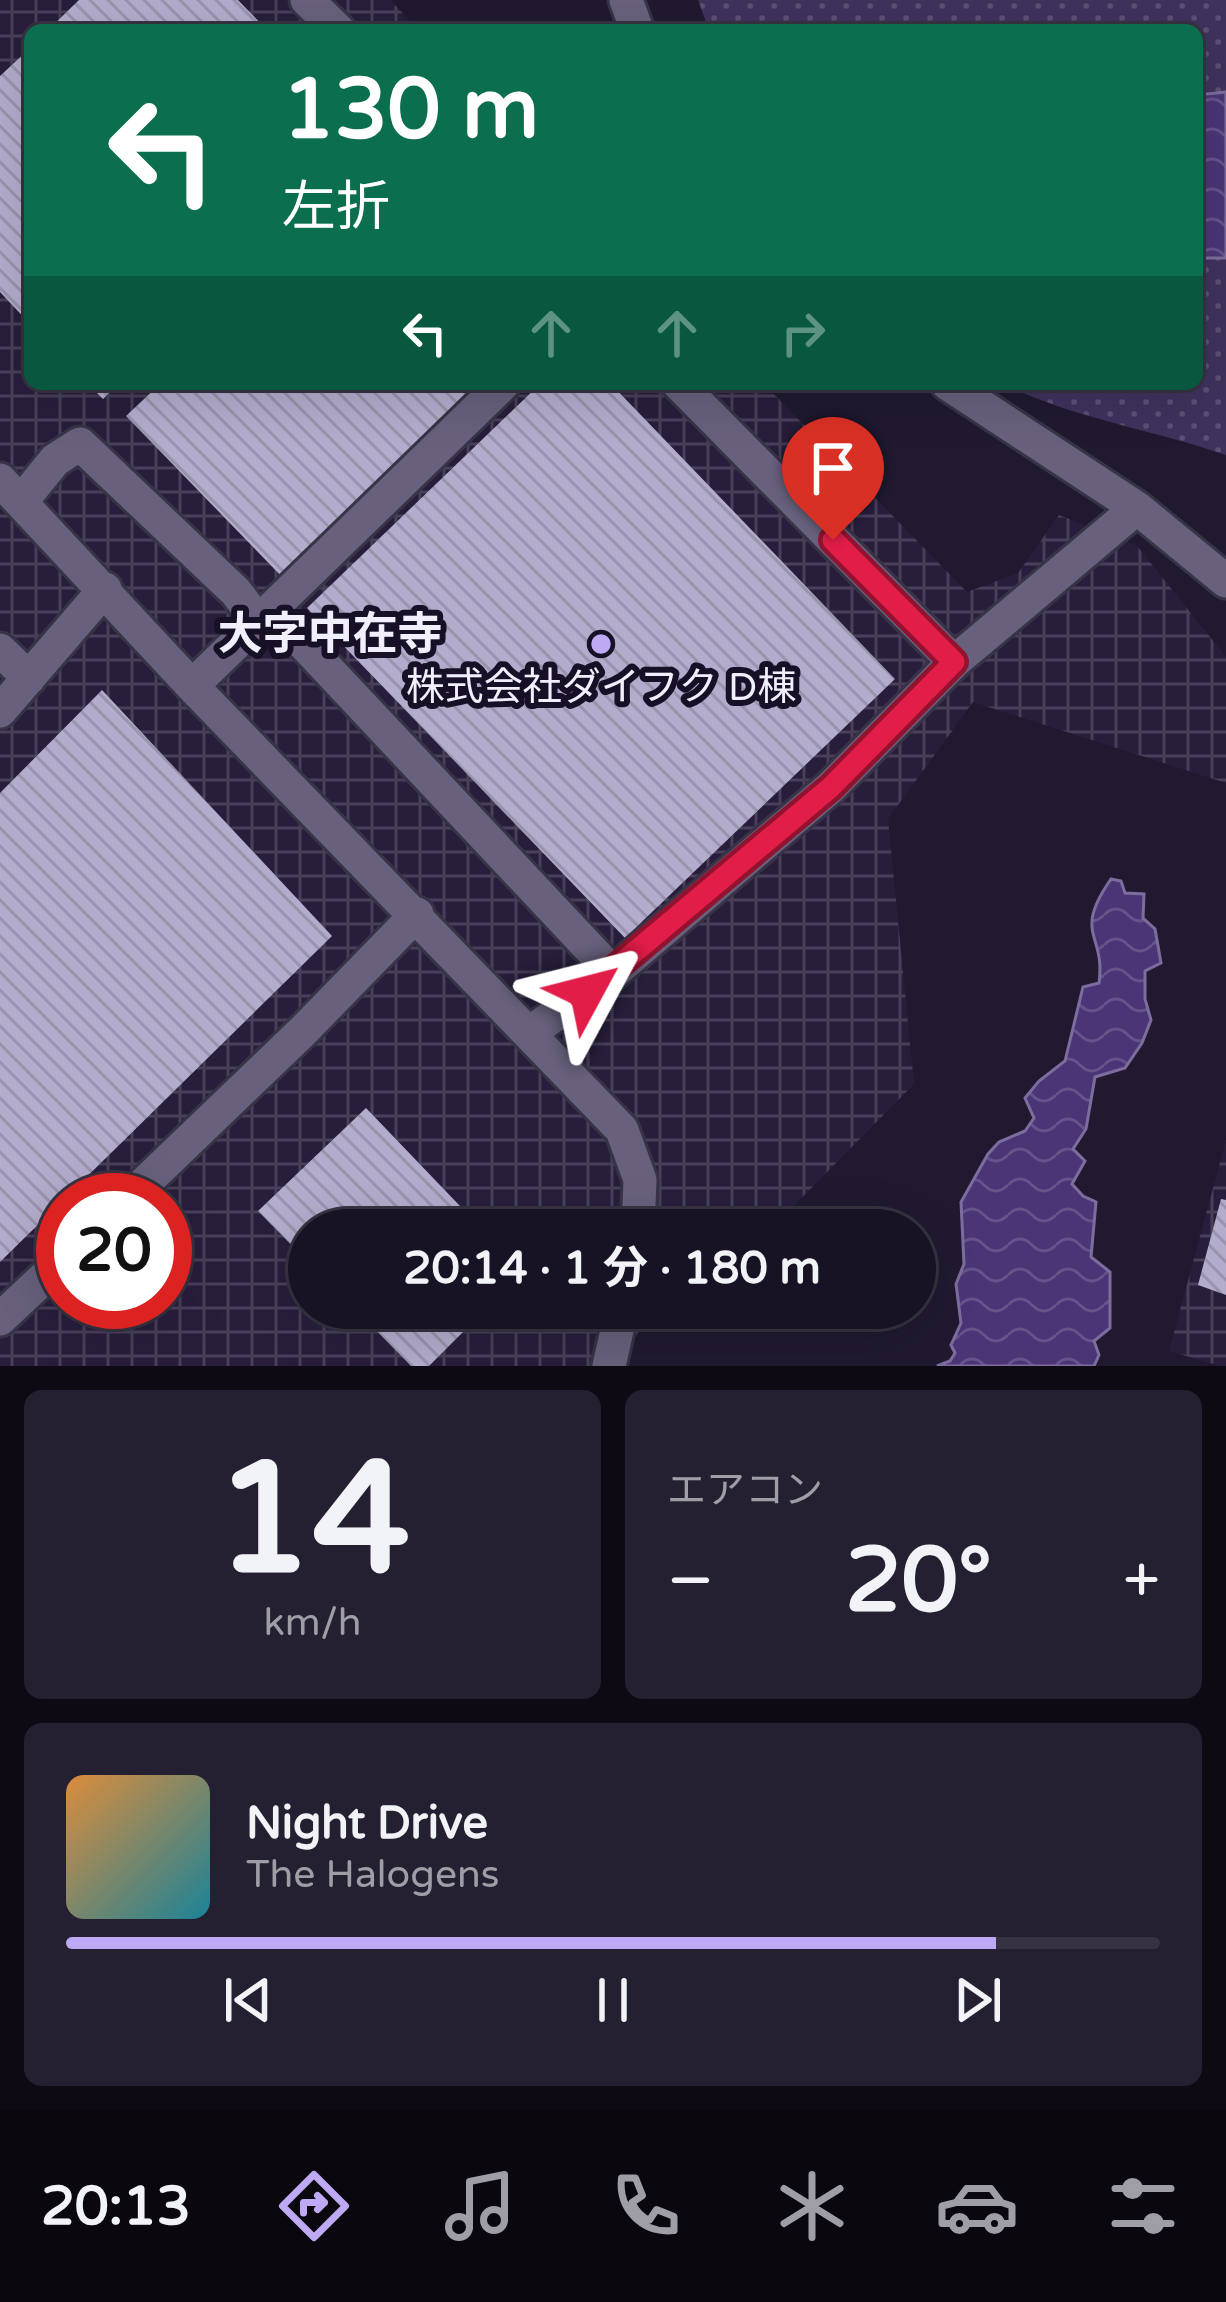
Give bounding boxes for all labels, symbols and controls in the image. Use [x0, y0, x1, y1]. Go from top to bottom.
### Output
text: 130 m [282, 60, 539, 161]
icon: left [84, 72, 240, 228]
text: 左折 [282, 175, 390, 240]
icon: left [392, 300, 458, 366]
icon: ahead [518, 300, 584, 366]
icon: ahead [644, 300, 710, 366]
icon: right [770, 300, 836, 366]
pin [782, 417, 884, 540]
icon: arrive [800, 435, 866, 501]
district label: 大字中在寺 [217, 608, 443, 662]
marker: 株式会社ダイフク D棟 [588, 631, 614, 657]
place label: 株式会社ダイフク D棟 [406, 664, 796, 711]
position arrow [524, 929, 650, 1055]
speed limit sign: 20 [36, 1173, 192, 1329]
text: 20:14 · 1 分 · 180 m [403, 1242, 821, 1296]
text: 14 [215, 1427, 410, 1615]
text: エアコン [667, 1467, 823, 1514]
text: 20° [845, 1527, 992, 1636]
text: − [667, 1541, 714, 1621]
text: + [1123, 1541, 1160, 1621]
text: km/h [263, 1599, 362, 1646]
text: Night Drive [246, 1797, 488, 1851]
text: The Halogens [246, 1851, 499, 1898]
icon: previous [215, 1967, 281, 2033]
icon: pause [580, 1967, 646, 2033]
icon: next [945, 1967, 1011, 2033]
icon: directions [272, 2164, 356, 2248]
icon: music [438, 2164, 522, 2248]
icon: phone [604, 2164, 688, 2248]
icon: climate [770, 2164, 854, 2248]
icon: car [935, 2164, 1019, 2248]
icon: filters [1101, 2164, 1185, 2248]
text: 20:13 [41, 2174, 191, 2239]

